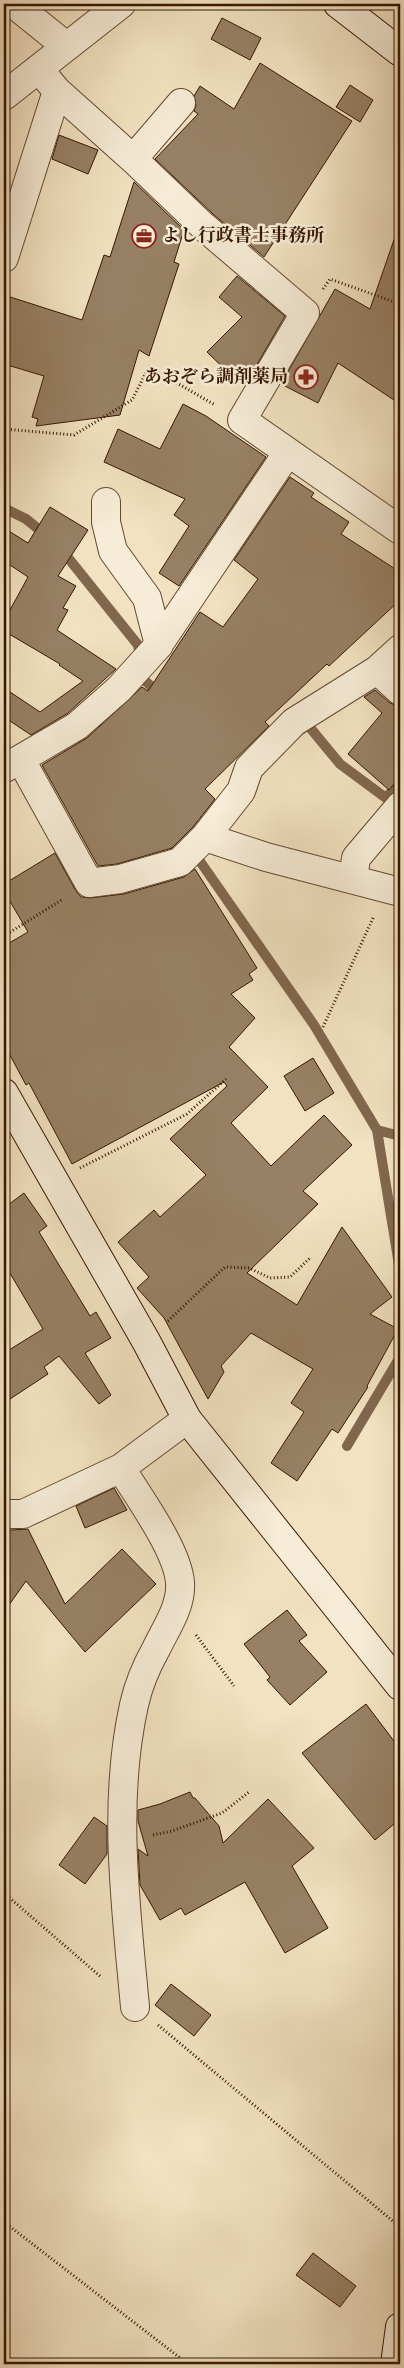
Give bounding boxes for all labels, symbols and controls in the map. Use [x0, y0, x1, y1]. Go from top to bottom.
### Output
office icon: よし行政書士事務所 [131, 223, 157, 249]
place label: よし行政書士事務所 [162, 225, 324, 247]
pharmacy icon: あおぞら調剤薬局 [293, 364, 319, 390]
place label: あおぞら調剤薬局 [144, 366, 288, 388]

